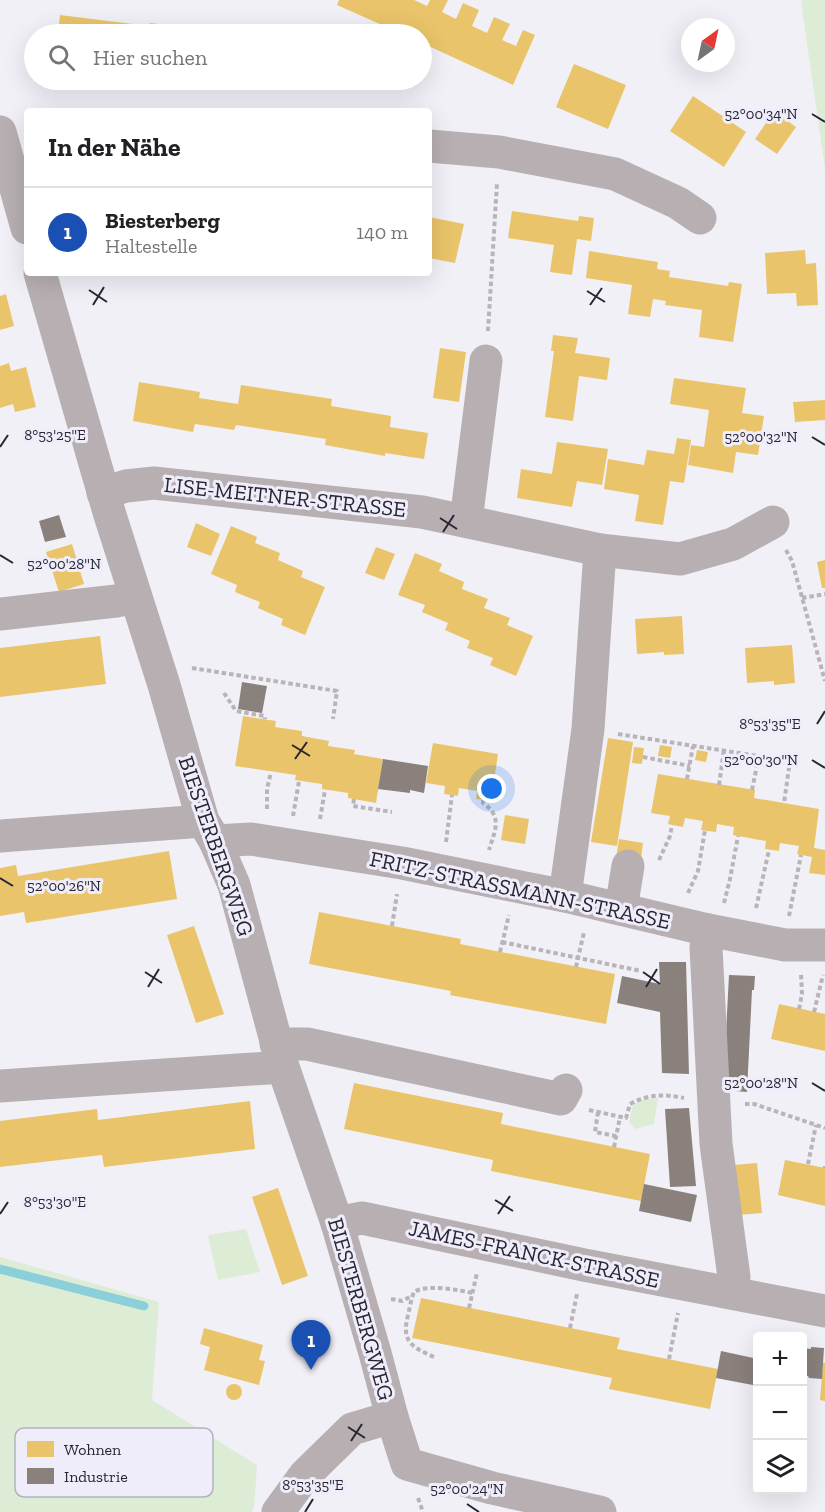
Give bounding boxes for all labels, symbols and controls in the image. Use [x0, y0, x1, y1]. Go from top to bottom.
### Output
north arrow [681, 18, 735, 72]
search box [24, 24, 432, 90]
icon: search [45, 41, 78, 74]
text: Hier suchen [93, 44, 207, 71]
text: 52°00'34"N [724, 105, 798, 123]
text: In der Nähe [48, 131, 180, 163]
text: Biesterberg [105, 207, 220, 234]
text: 1 [63, 220, 72, 244]
text: 140 m [356, 220, 408, 244]
text: Haltestelle [105, 234, 197, 258]
text: 8°53'25"E [24, 426, 86, 444]
text: 52°00'32"N [724, 428, 798, 446]
street label: LISE-MEITNER-STRASSE [163, 471, 407, 523]
text: 52°00'28"N [27, 555, 101, 573]
text: 8°53'35"E [739, 715, 801, 733]
text: 52°00'30"N [724, 751, 798, 769]
street label: BIESTERBERGWEG [173, 752, 259, 940]
your location [477, 774, 506, 803]
street label: FRITZ-STRASSMANN-STRASSE [367, 845, 673, 935]
text: 52°00'26"N [27, 877, 101, 895]
text: 52°00'28"N [724, 1074, 798, 1092]
text: 8°53'30"E [24, 1193, 86, 1211]
street label: JAMES-FRANCK-STRASSE [406, 1214, 662, 1294]
street label: BIESTERBERGWEG [322, 1215, 400, 1403]
pin: 1 [292, 1320, 330, 1370]
map controls [753, 1332, 807, 1494]
button: + [753, 1332, 807, 1386]
button: − [753, 1386, 807, 1440]
legend [15, 1428, 213, 1497]
text: Wohnen [64, 1440, 122, 1459]
button: layers [753, 1440, 807, 1494]
text: Industrie [64, 1467, 128, 1486]
text: 8°53'35"E [282, 1476, 344, 1494]
text: 52°00'24"N [430, 1480, 504, 1498]

